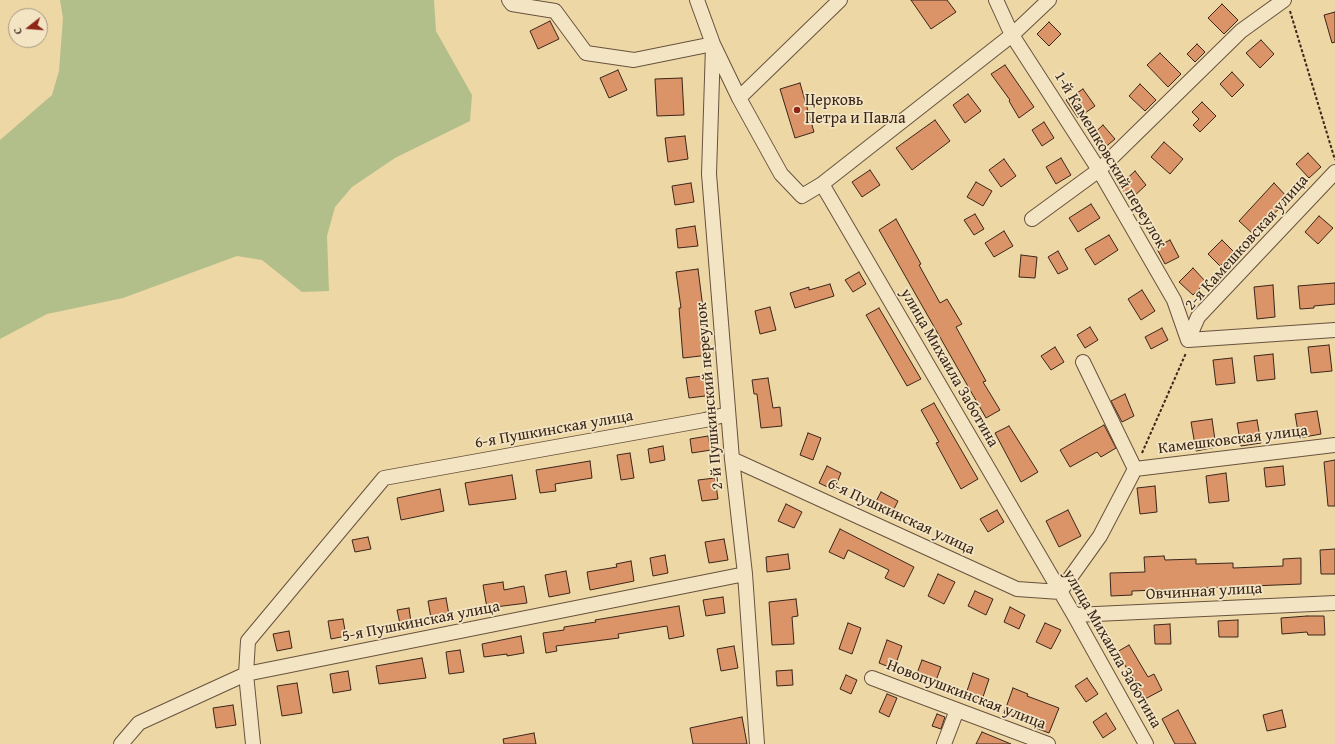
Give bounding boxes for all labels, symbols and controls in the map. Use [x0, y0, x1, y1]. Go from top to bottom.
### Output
north arrow [8, 8, 48, 48]
text: С [9, 26, 26, 37]
street label: 1-й Камешковский переулок [1049, 68, 1171, 252]
place label: Церковь Петра и Павла [805, 91, 906, 129]
marker: Церковь Петра и Павла [792, 105, 802, 115]
street label: 2-я Камешковская улица [1181, 171, 1313, 315]
street label: улица Михаила Заботина [896, 285, 1002, 451]
street label: 2-й Пушкинский переулок [692, 301, 728, 491]
street label: 6-я Пушкинская улица [473, 407, 635, 453]
street label: Камешковская улица [1157, 421, 1309, 459]
street label: 6-я Пушкинская улица [824, 474, 978, 560]
street label: улица Михаила Заботина [1059, 566, 1165, 732]
street label: Овчинная улица [1145, 579, 1263, 605]
street label: 5-я Пушкинская улица [340, 597, 502, 647]
street label: Новопушкинская улица [884, 656, 1048, 734]

